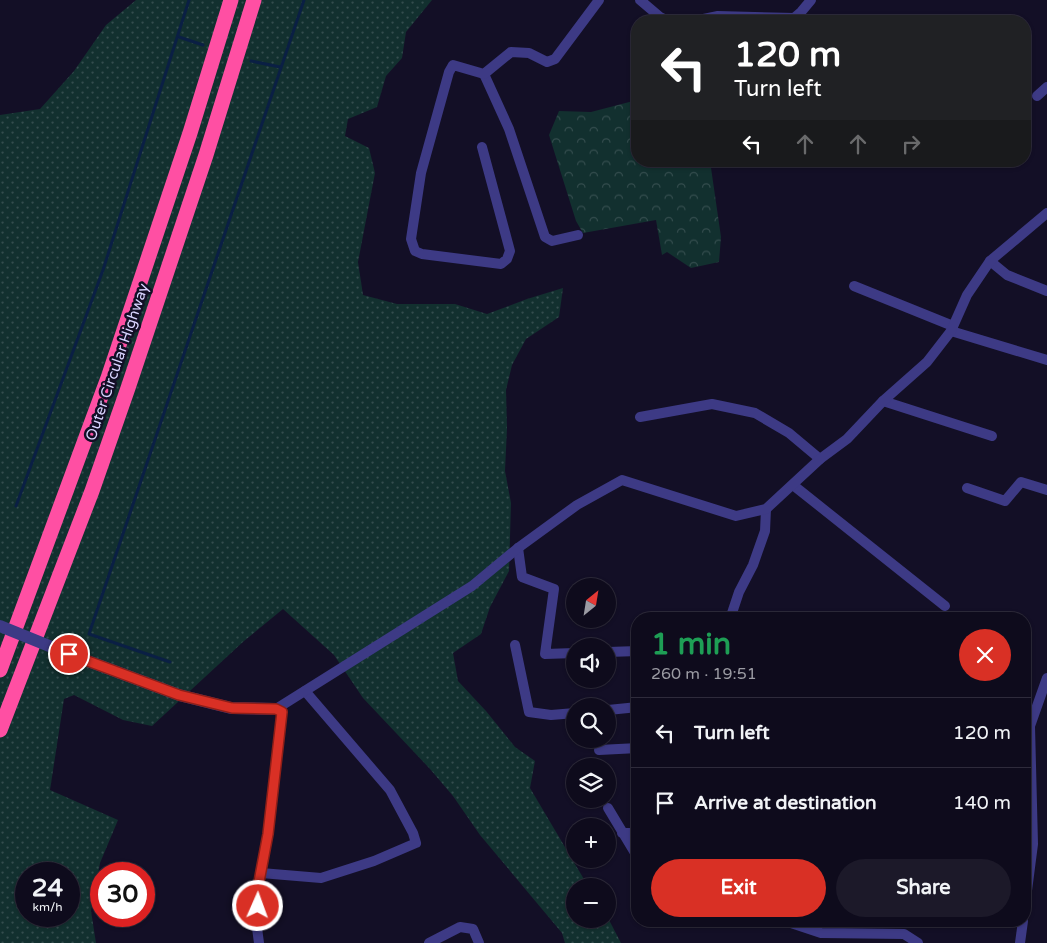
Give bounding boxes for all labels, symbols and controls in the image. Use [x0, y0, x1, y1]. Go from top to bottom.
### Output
text: 120 m [734, 34, 841, 76]
icon: left [651, 35, 716, 100]
text: Turn left [734, 76, 822, 102]
icon: left [738, 130, 766, 158]
icon: ahead [791, 130, 819, 158]
icon: ahead [844, 130, 872, 158]
icon: right [897, 130, 925, 158]
street label: Outer Circular Highway [82, 281, 152, 443]
north arrow [566, 578, 616, 628]
map controls [566, 578, 616, 928]
text: 1 min [651, 626, 731, 663]
button: close [959, 629, 1011, 681]
pin [48, 633, 90, 675]
button: sound [566, 638, 616, 688]
icon: arrive [55, 640, 83, 668]
text: 260 m · 19:51 [651, 664, 757, 684]
button: search [566, 698, 616, 748]
icon: left [651, 719, 679, 747]
text: Turn left [694, 722, 770, 744]
text: 120 m [953, 722, 1011, 744]
button: layers [566, 758, 616, 808]
icon: arrive [651, 789, 679, 817]
text: Arrive at destination [694, 792, 877, 814]
text: 140 m [953, 792, 1011, 814]
button: + [566, 818, 616, 868]
button: Exit [651, 859, 826, 917]
button: Share [836, 859, 1011, 917]
speed limit sign: 30 [90, 862, 155, 927]
text: 24 [32, 873, 63, 903]
button: − [566, 878, 616, 928]
position arrow [231, 879, 283, 931]
text: km/h [32, 900, 63, 914]

